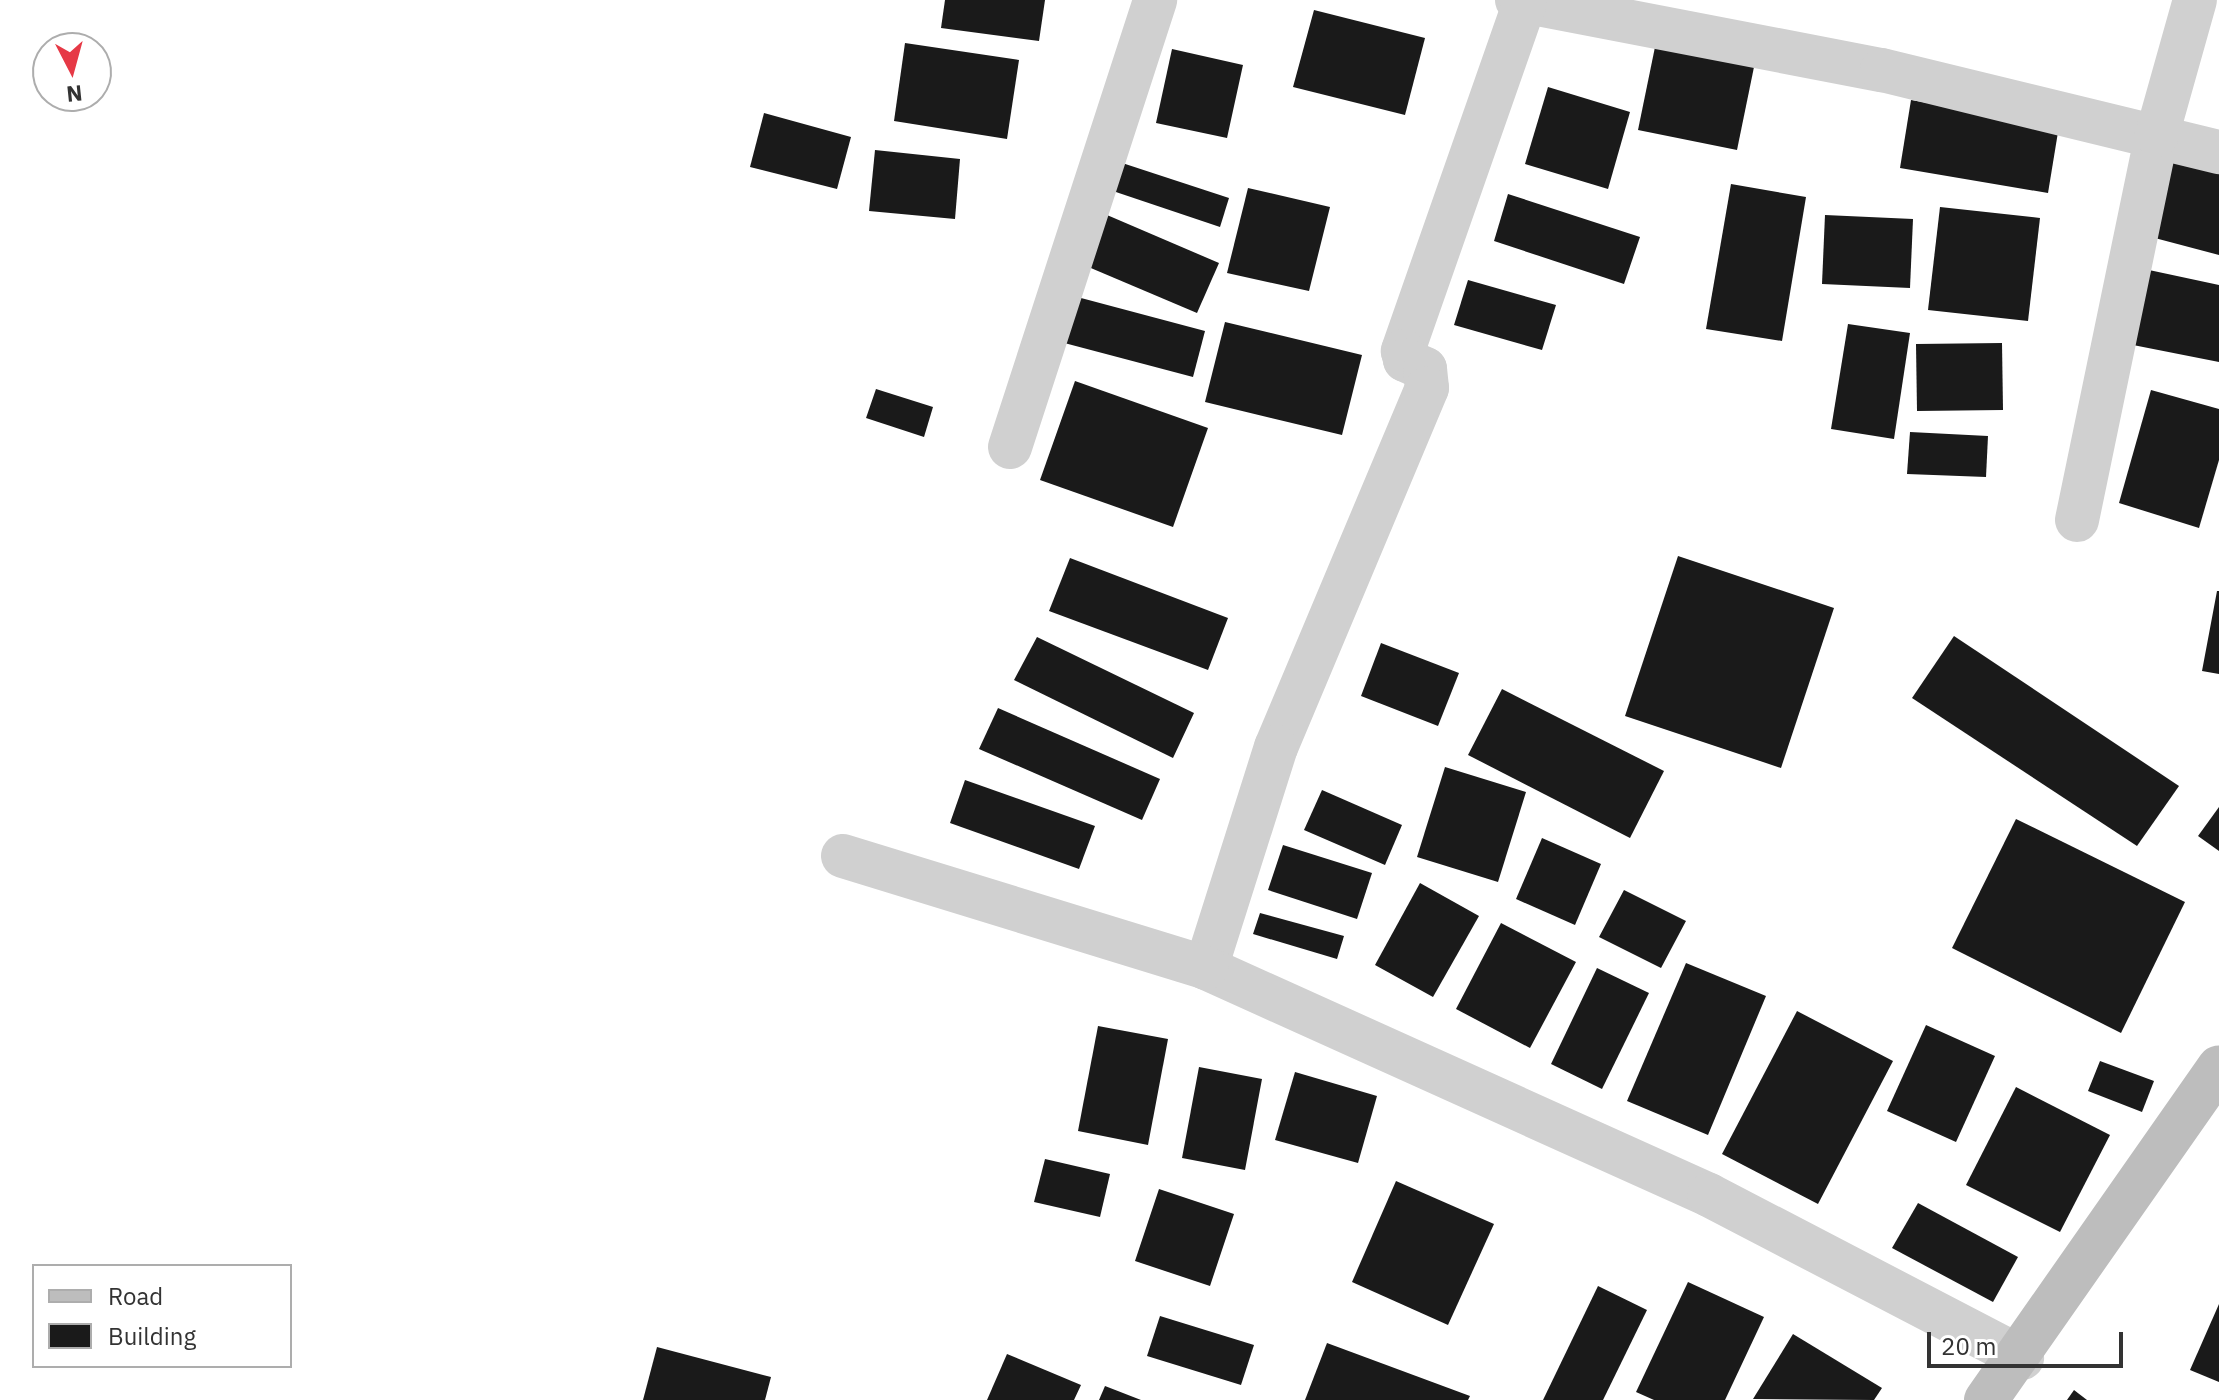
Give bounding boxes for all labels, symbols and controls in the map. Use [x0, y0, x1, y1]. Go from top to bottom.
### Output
north arrow [32, 32, 112, 112]
text: N [65, 79, 84, 110]
legend [32, 1264, 292, 1368]
text: Road [108, 1280, 163, 1312]
scale bar [1931, 1316, 2127, 1366]
text: Building [108, 1320, 196, 1352]
text: 20 m [1941, 1330, 1996, 1362]

